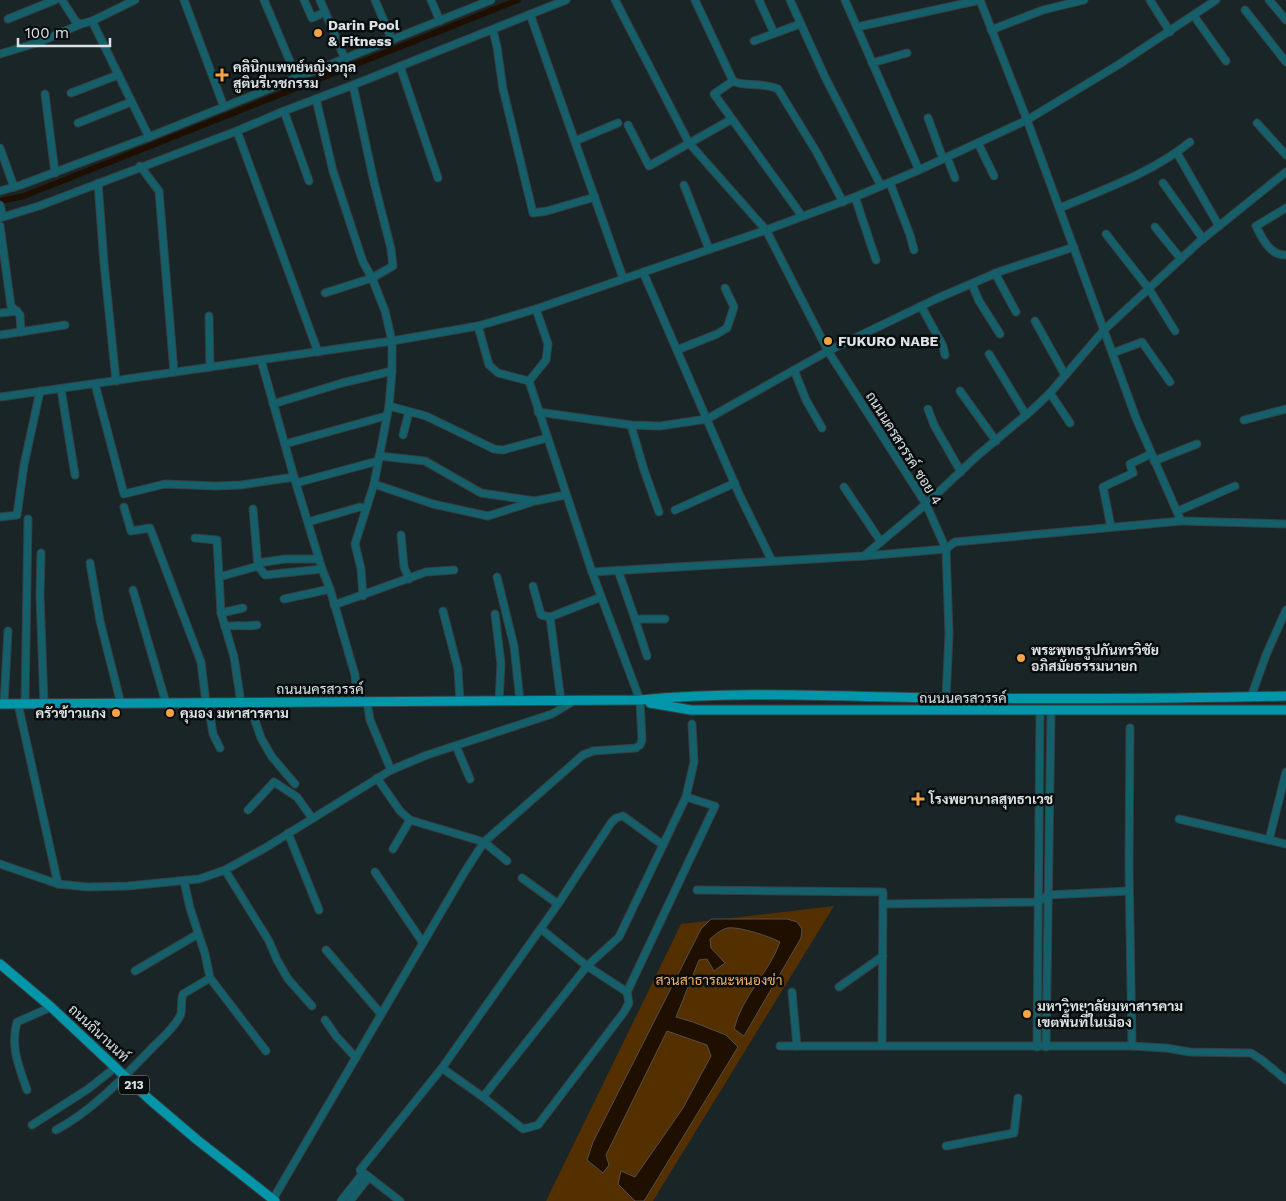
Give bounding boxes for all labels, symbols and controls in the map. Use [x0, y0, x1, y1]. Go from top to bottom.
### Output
scale bar [18, 15, 110, 47]
place label: Darin Pool & Fitness [328, 17, 400, 49]
text: 100 m [25, 24, 69, 42]
marker: Darin Pool & Fitness [312, 27, 324, 39]
place label: คลินิกแพทย์หญิงวกุล สูตินรีเวชกรรม [233, 58, 356, 94]
marker: คลินิกแพทย์หญิงวกุล สูตินรีเวชกรรม [215, 68, 229, 82]
place label: FUKURO NABE [838, 333, 938, 349]
marker: FUKURO NABE [822, 335, 834, 347]
street label: ถนนนครสวรรค์ ซอย 4 [863, 388, 946, 508]
place label: พระพุทธรูปกันทรวิชัย อภิสมัยธรรมนายก [1031, 642, 1159, 674]
marker: พระพุทธรูปกันทรวิชัย อภิสมัยธรรมนายก [1015, 652, 1027, 664]
street label: ถนนนครสวรรค์ [276, 680, 364, 697]
street label: ถนนนครสวรรค์ [919, 689, 1007, 706]
place label: ครัวข้าวแกง [36, 705, 106, 721]
place label: คุมอง มหาสารคาม [180, 705, 289, 724]
marker: ครัวข้าวแกง [110, 707, 122, 719]
marker: คุมอง มหาสารคาม [164, 707, 176, 719]
place label: โรงพยาบาลสุทธาเวช [928, 790, 1053, 810]
marker: โรงพยาบาลสุทธาเวช [911, 792, 925, 806]
park label: สวนสาธารณะหนองข่า [656, 972, 782, 988]
place label: มหาวิทยาลัยมหาสารคาม เขตพื้นที่ในเมือง [1037, 998, 1183, 1030]
street label: ถนนถีนานนท์ [65, 1000, 133, 1065]
marker: มหาวิทยาลัยมหาสารคาม เขตพื้นที่ในเมือง [1021, 1008, 1033, 1020]
road number: 213 [119, 1076, 149, 1094]

